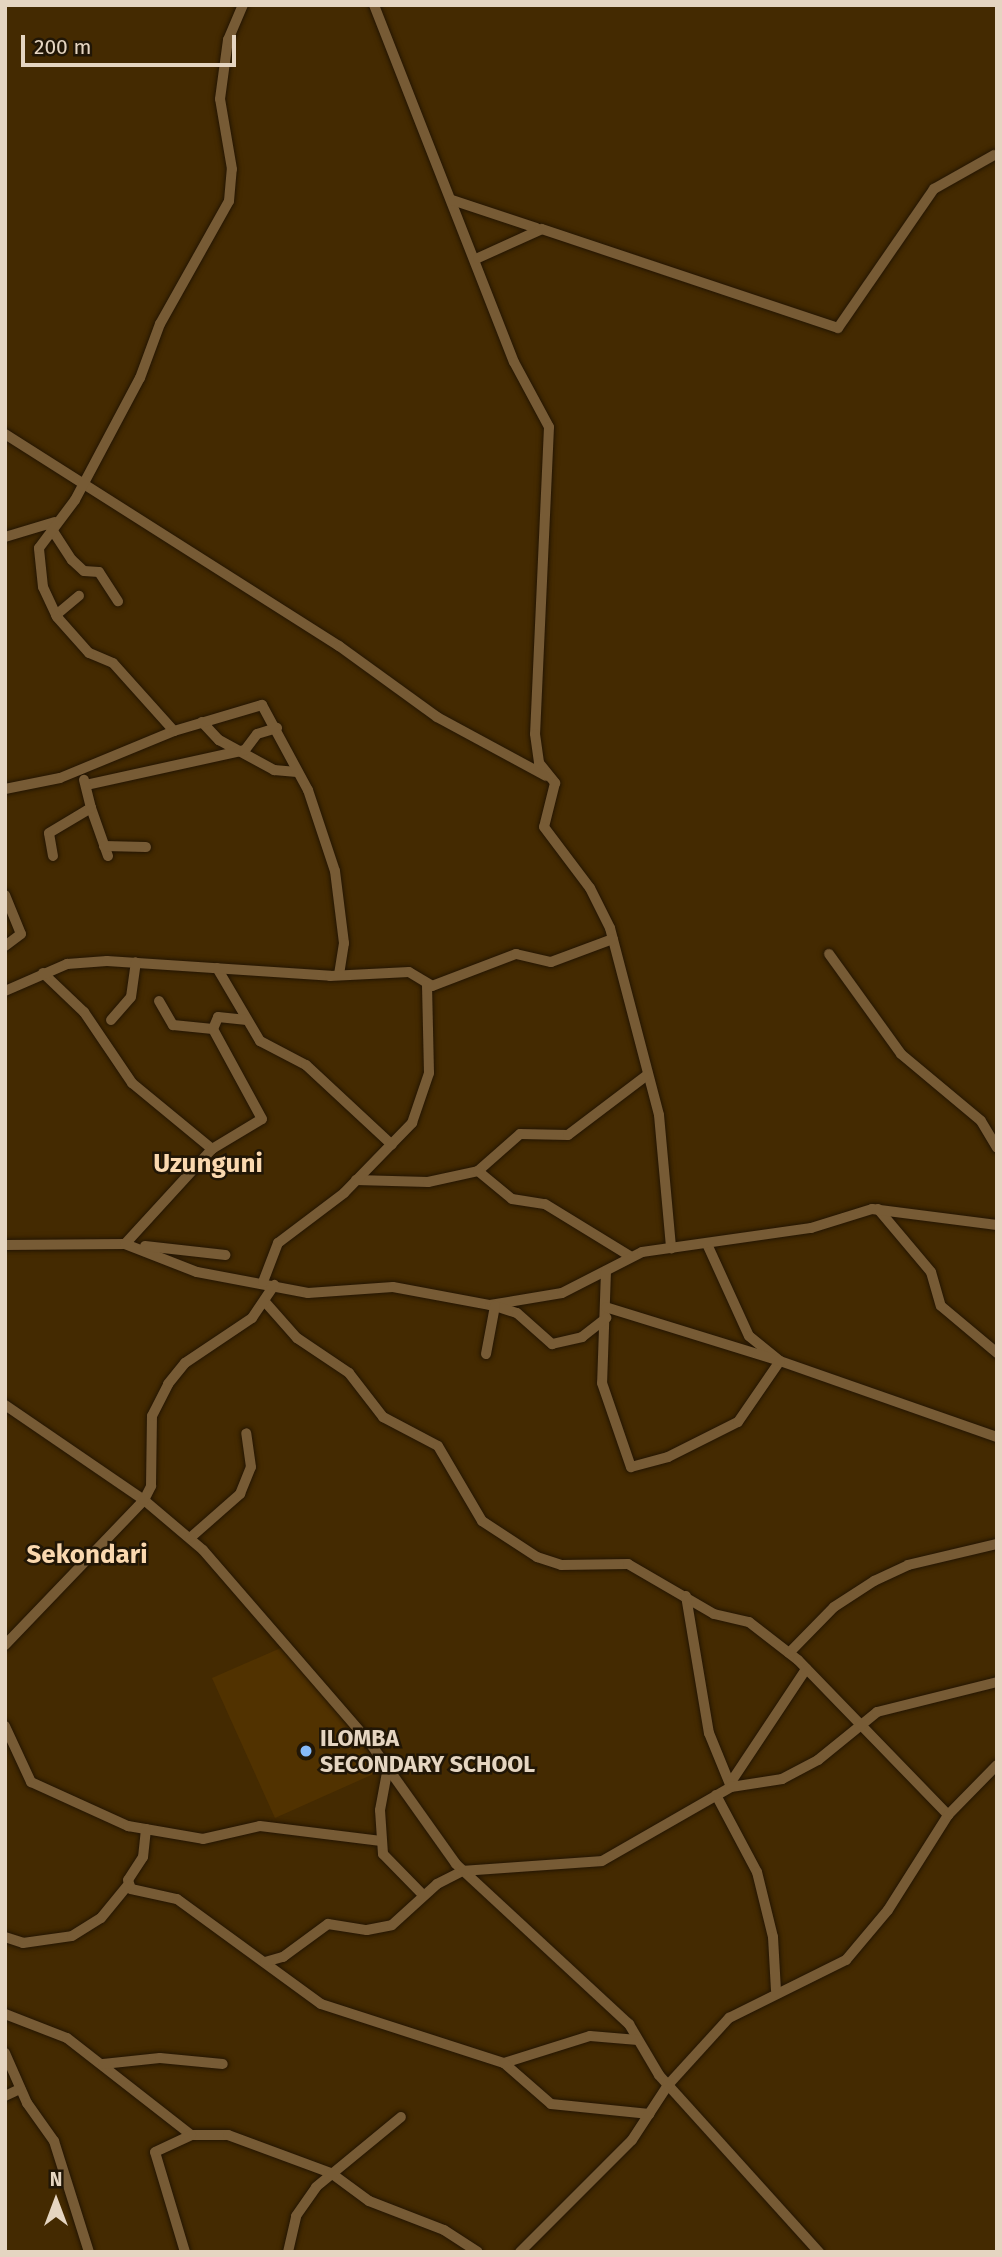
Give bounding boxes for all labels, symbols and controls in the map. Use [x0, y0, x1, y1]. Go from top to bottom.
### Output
scale bar [24, 21, 240, 65]
text: 200 m [34, 34, 91, 60]
district label: Uzunguni [153, 1148, 263, 1180]
district label: Sekondari [26, 1539, 148, 1571]
place label: ILOMBA SECONDARY SCHOOL [320, 1724, 535, 1778]
marker: ILOMBA SECONDARY SCHOOL [298, 1743, 314, 1759]
north arrow [21, 2166, 91, 2236]
text: N [50, 2168, 62, 2191]

